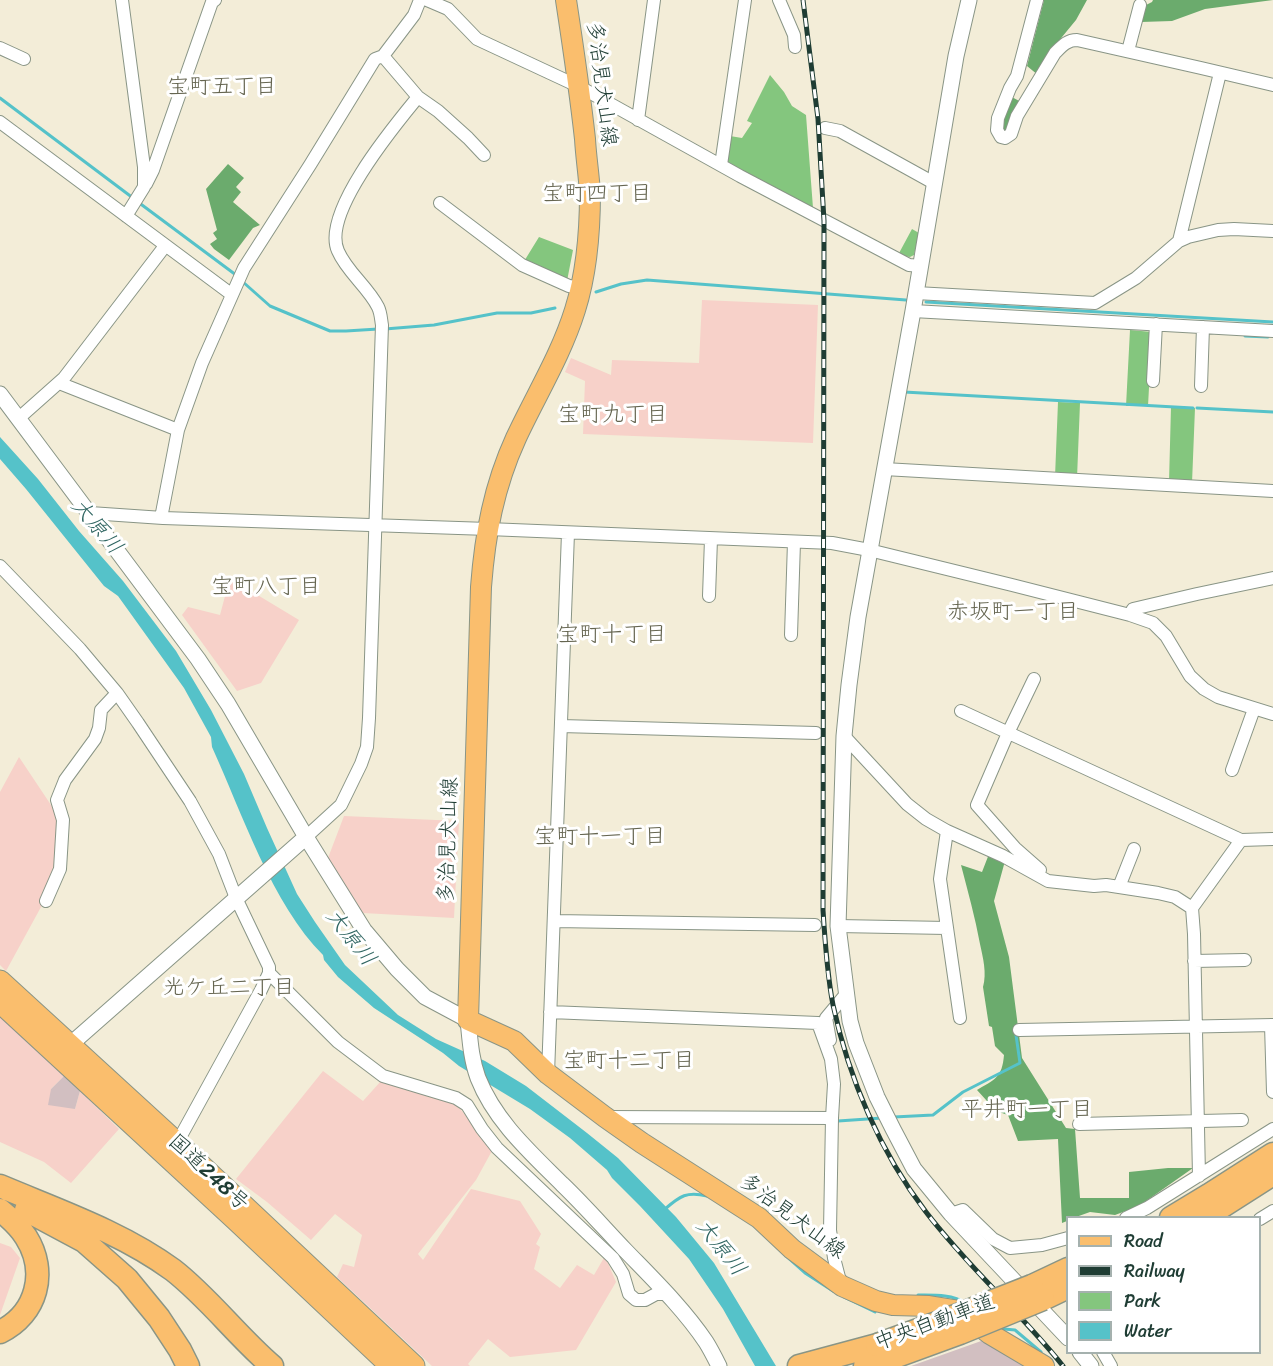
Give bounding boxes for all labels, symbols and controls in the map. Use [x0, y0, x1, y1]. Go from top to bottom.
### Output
street label: 多治見犬山線 [581, 20, 621, 148]
district label: 宝町五丁目 [167, 74, 277, 100]
district label: 宝町四丁目 [542, 181, 652, 207]
district label: 宝町九丁目 [558, 402, 668, 428]
water label: 大原川 [64, 493, 128, 561]
district label: 宝町八丁目 [211, 574, 321, 600]
district label: 赤坂町一丁目 [947, 599, 1079, 625]
district label: 宝町十丁目 [557, 622, 667, 648]
street label: 多治見犬山線 [434, 777, 464, 903]
district label: 宝町十一丁目 [534, 824, 666, 850]
water label: 大原川 [319, 904, 381, 972]
district label: 光ケ丘二丁目 [163, 975, 295, 1001]
district label: 宝町十二丁目 [563, 1048, 695, 1074]
district label: 平井町一丁目 [961, 1097, 1093, 1123]
street label: 国道248号 [163, 1129, 253, 1217]
street label: 多治見犬山線 [734, 1169, 850, 1265]
water label: 大原川 [689, 1214, 751, 1282]
legend [1066, 1216, 1261, 1354]
text: Road [1124, 1225, 1163, 1257]
text: Railway [1124, 1255, 1185, 1287]
text: Park [1124, 1285, 1161, 1317]
street label: 中央自動車道 [871, 1290, 999, 1356]
text: Water [1124, 1315, 1171, 1347]

